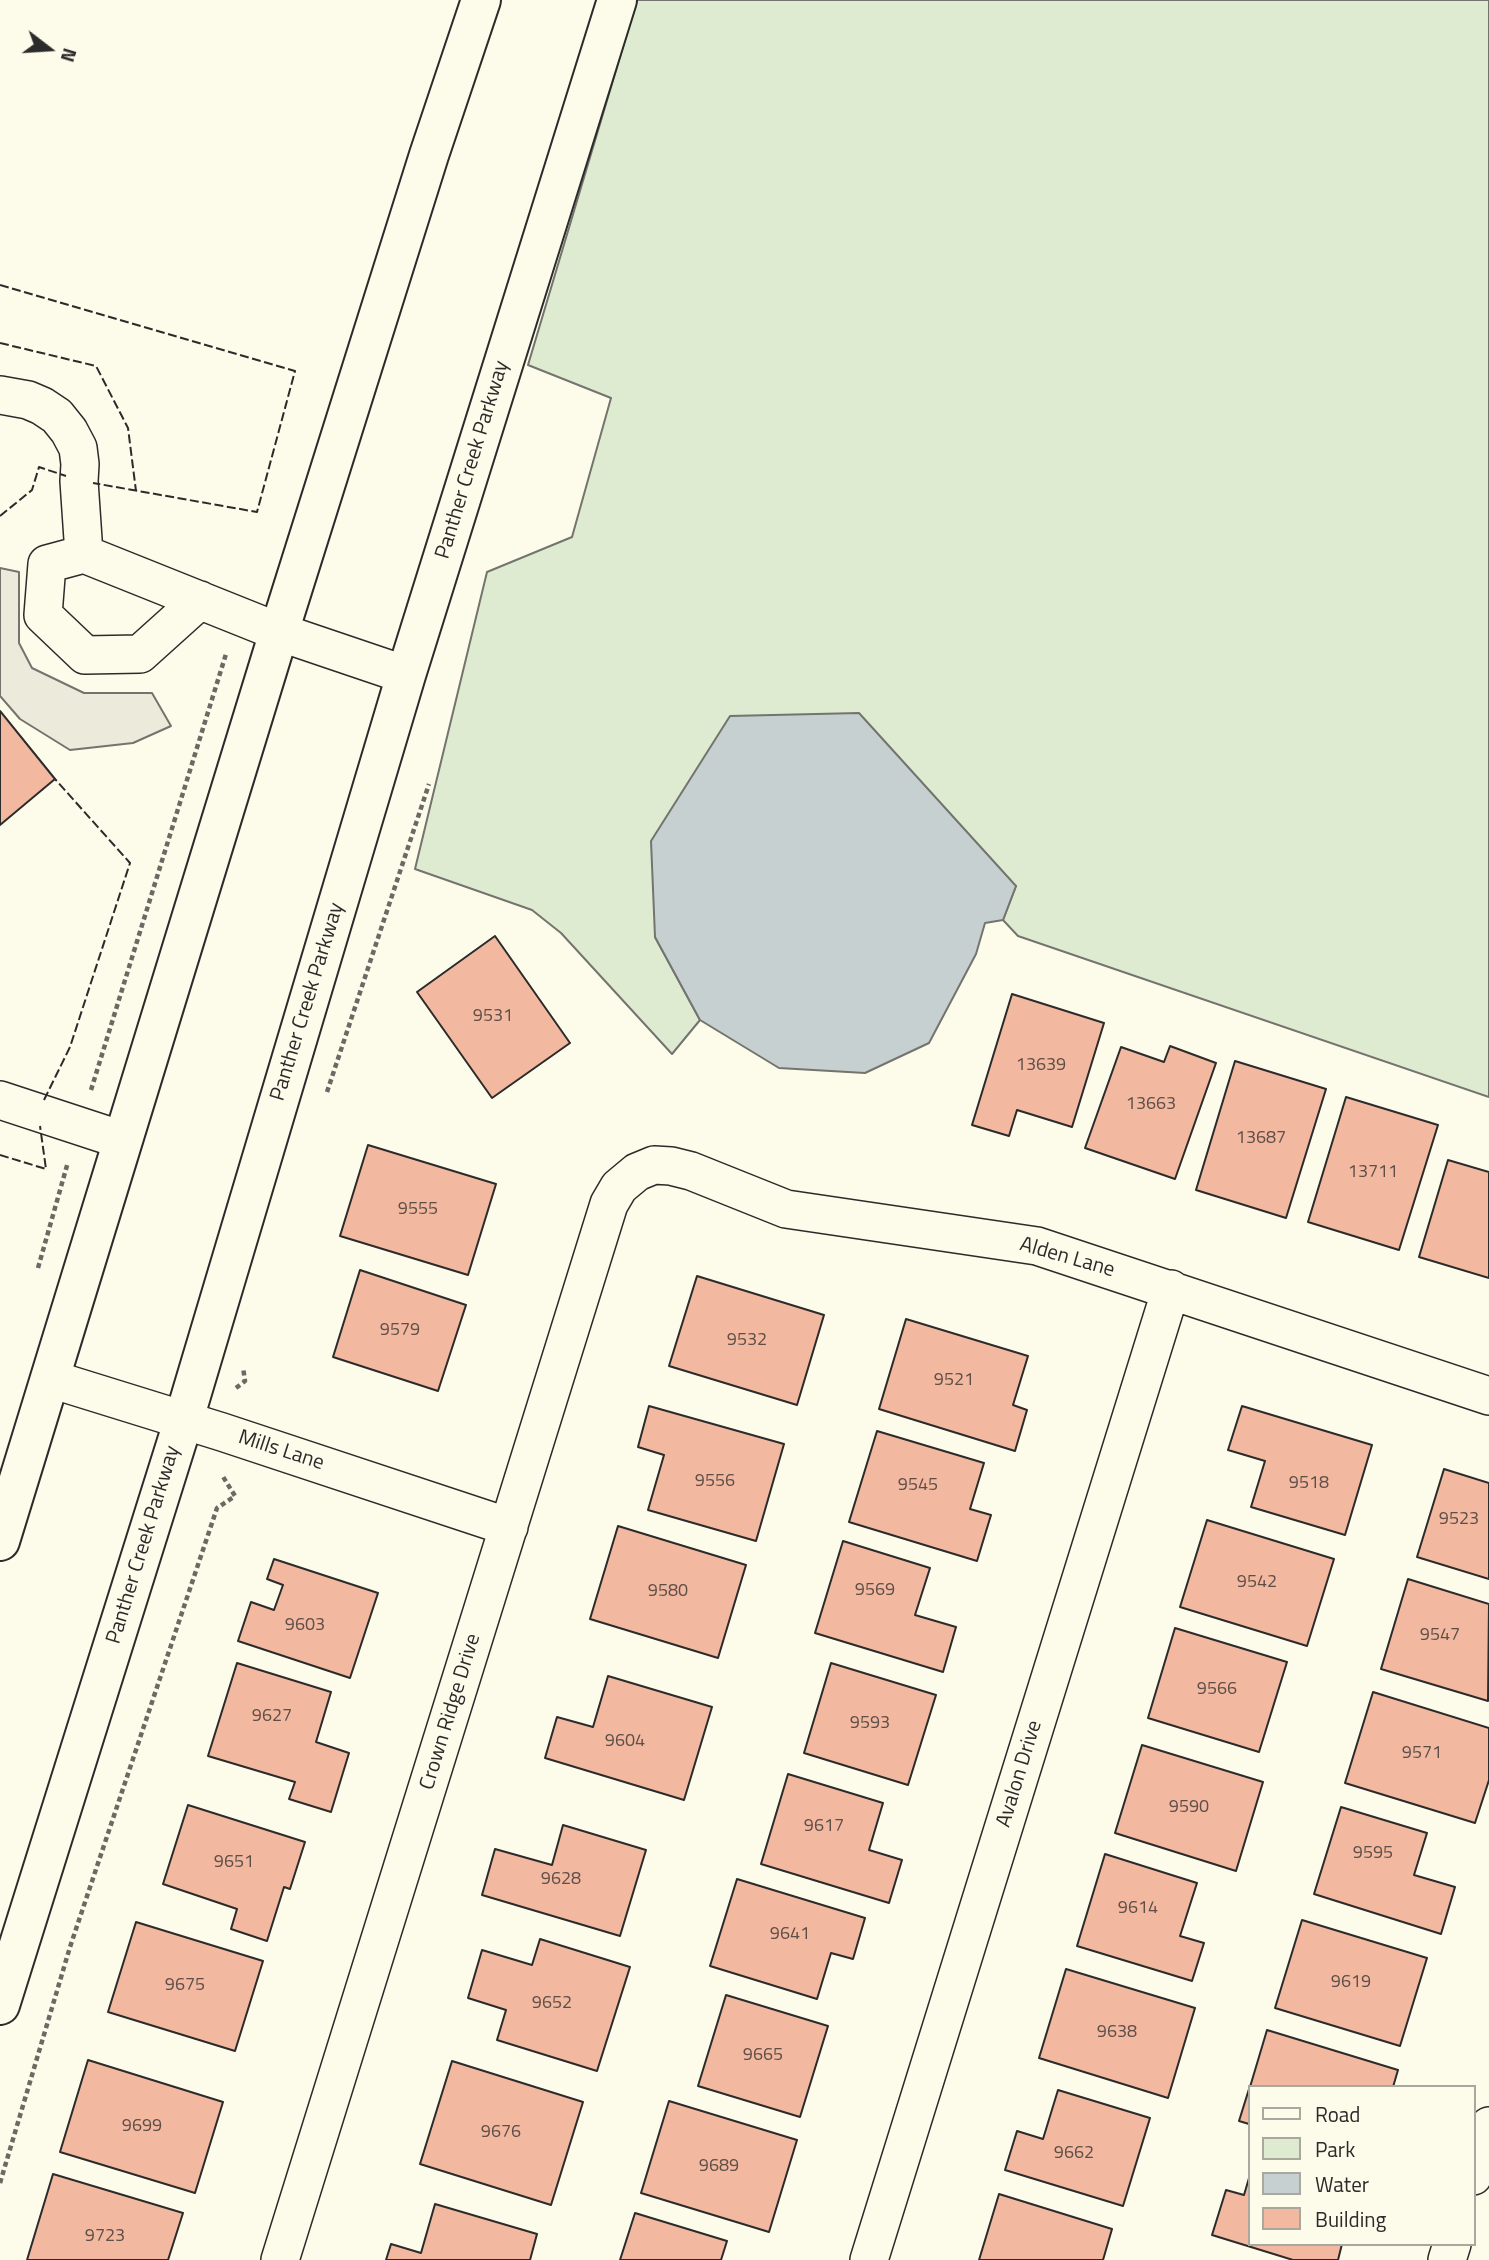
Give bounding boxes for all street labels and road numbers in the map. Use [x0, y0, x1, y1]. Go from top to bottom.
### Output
street label: Panther Creek Parkway [431, 358, 515, 562]
street label: Panther Creek Parkway [266, 900, 350, 1104]
street label: Alden Lane [1017, 1232, 1117, 1284]
street label: Mills Lane [235, 1425, 327, 1477]
street label: Panther Creek Parkway [102, 1443, 186, 1647]
street label: Crown Ridge Drive [415, 1631, 487, 1793]
street label: Avalon Drive [992, 1718, 1048, 1830]

